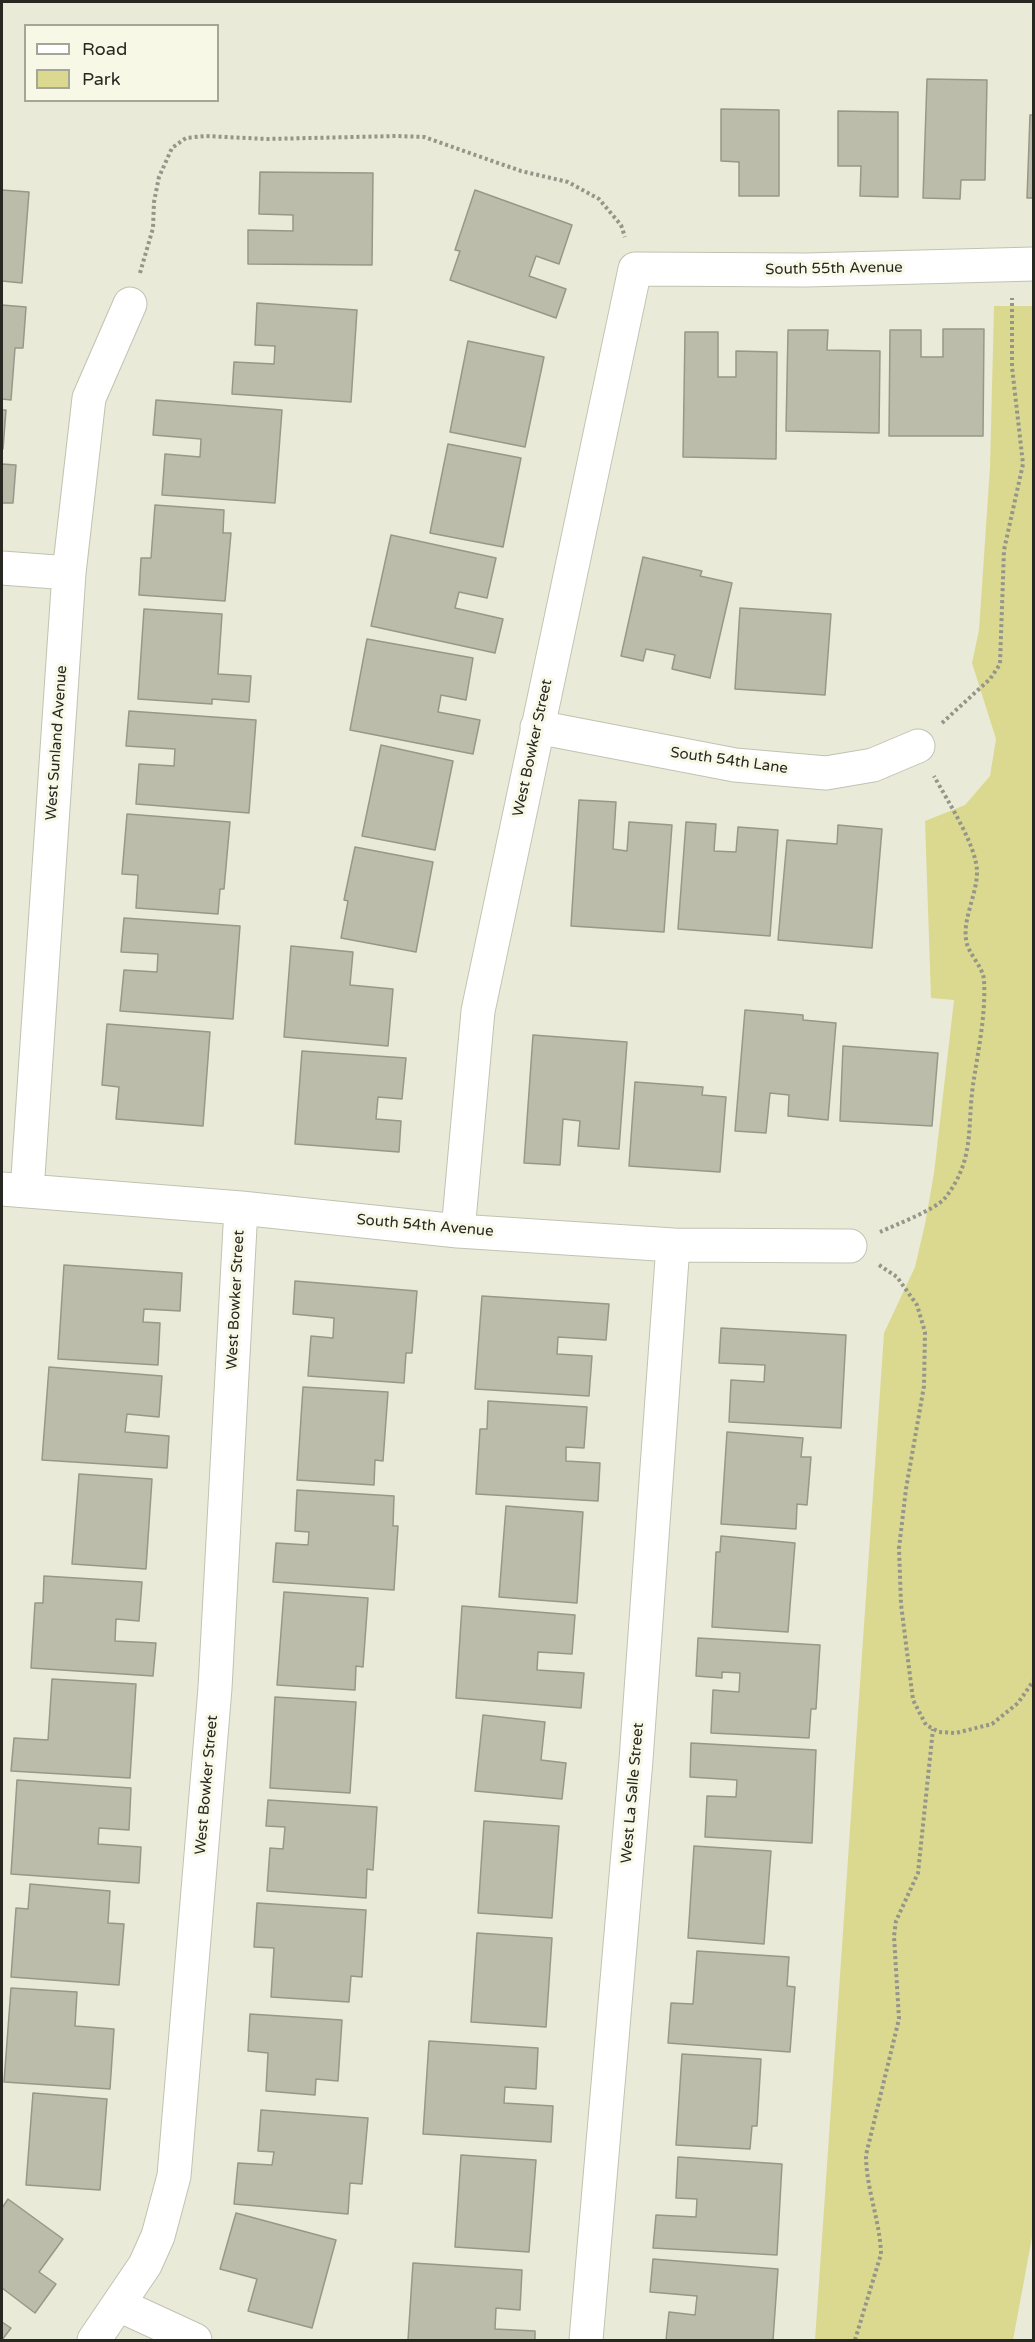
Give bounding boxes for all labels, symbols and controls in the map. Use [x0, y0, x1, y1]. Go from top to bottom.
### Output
legend [24, 24, 219, 102]
text: Road [82, 38, 127, 60]
text: Park [82, 68, 120, 90]
street label: South 55th Avenue [765, 259, 903, 279]
street label: West Sunland Avenue [43, 665, 71, 821]
street label: West Bowker Street [510, 678, 556, 818]
street label: South 54th Lane [669, 744, 789, 778]
street label: South 54th Avenue [356, 1211, 494, 1241]
street label: West Bowker Street [223, 1230, 249, 1370]
street label: West Bowker Street [192, 1714, 222, 1856]
street label: West La Salle Street [618, 1722, 648, 1864]

